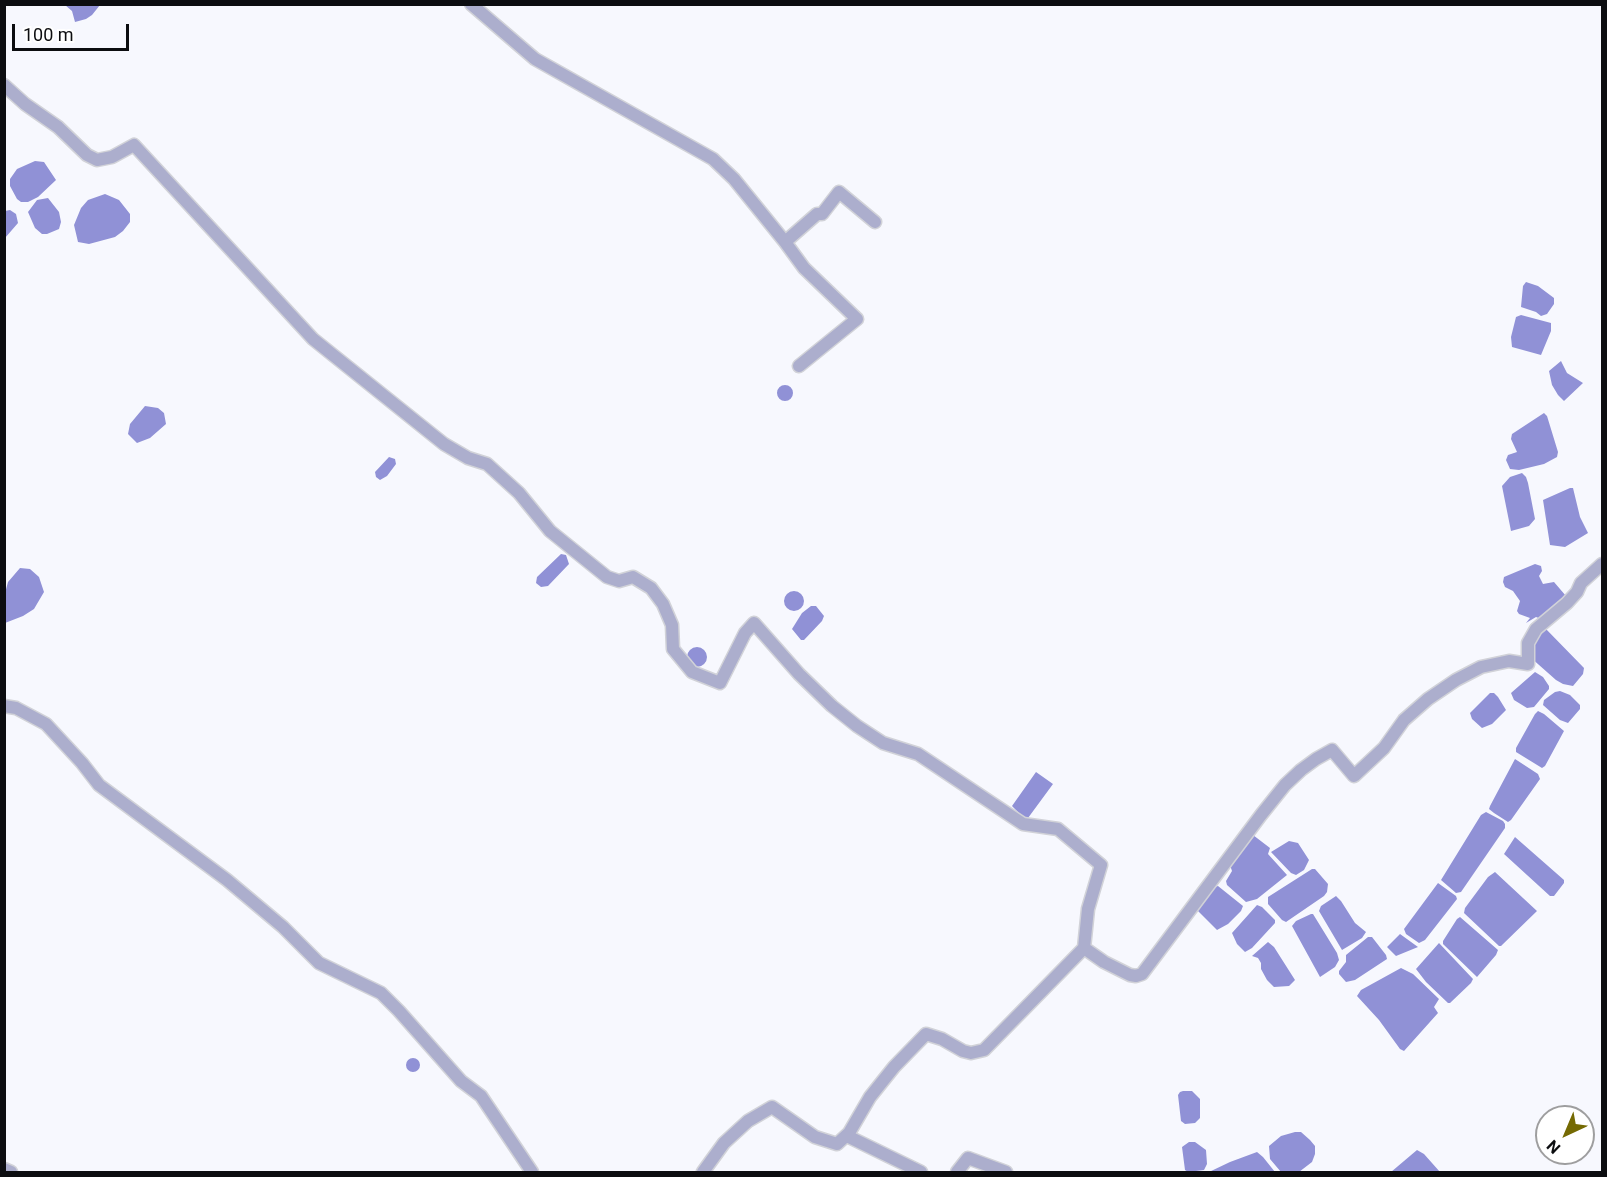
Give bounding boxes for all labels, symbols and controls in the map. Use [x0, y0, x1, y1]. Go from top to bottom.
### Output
scale bar [15, 12, 132, 50]
text: 100 m [23, 24, 74, 45]
north arrow [1535, 1105, 1595, 1165]
text: N [1543, 1136, 1564, 1158]

